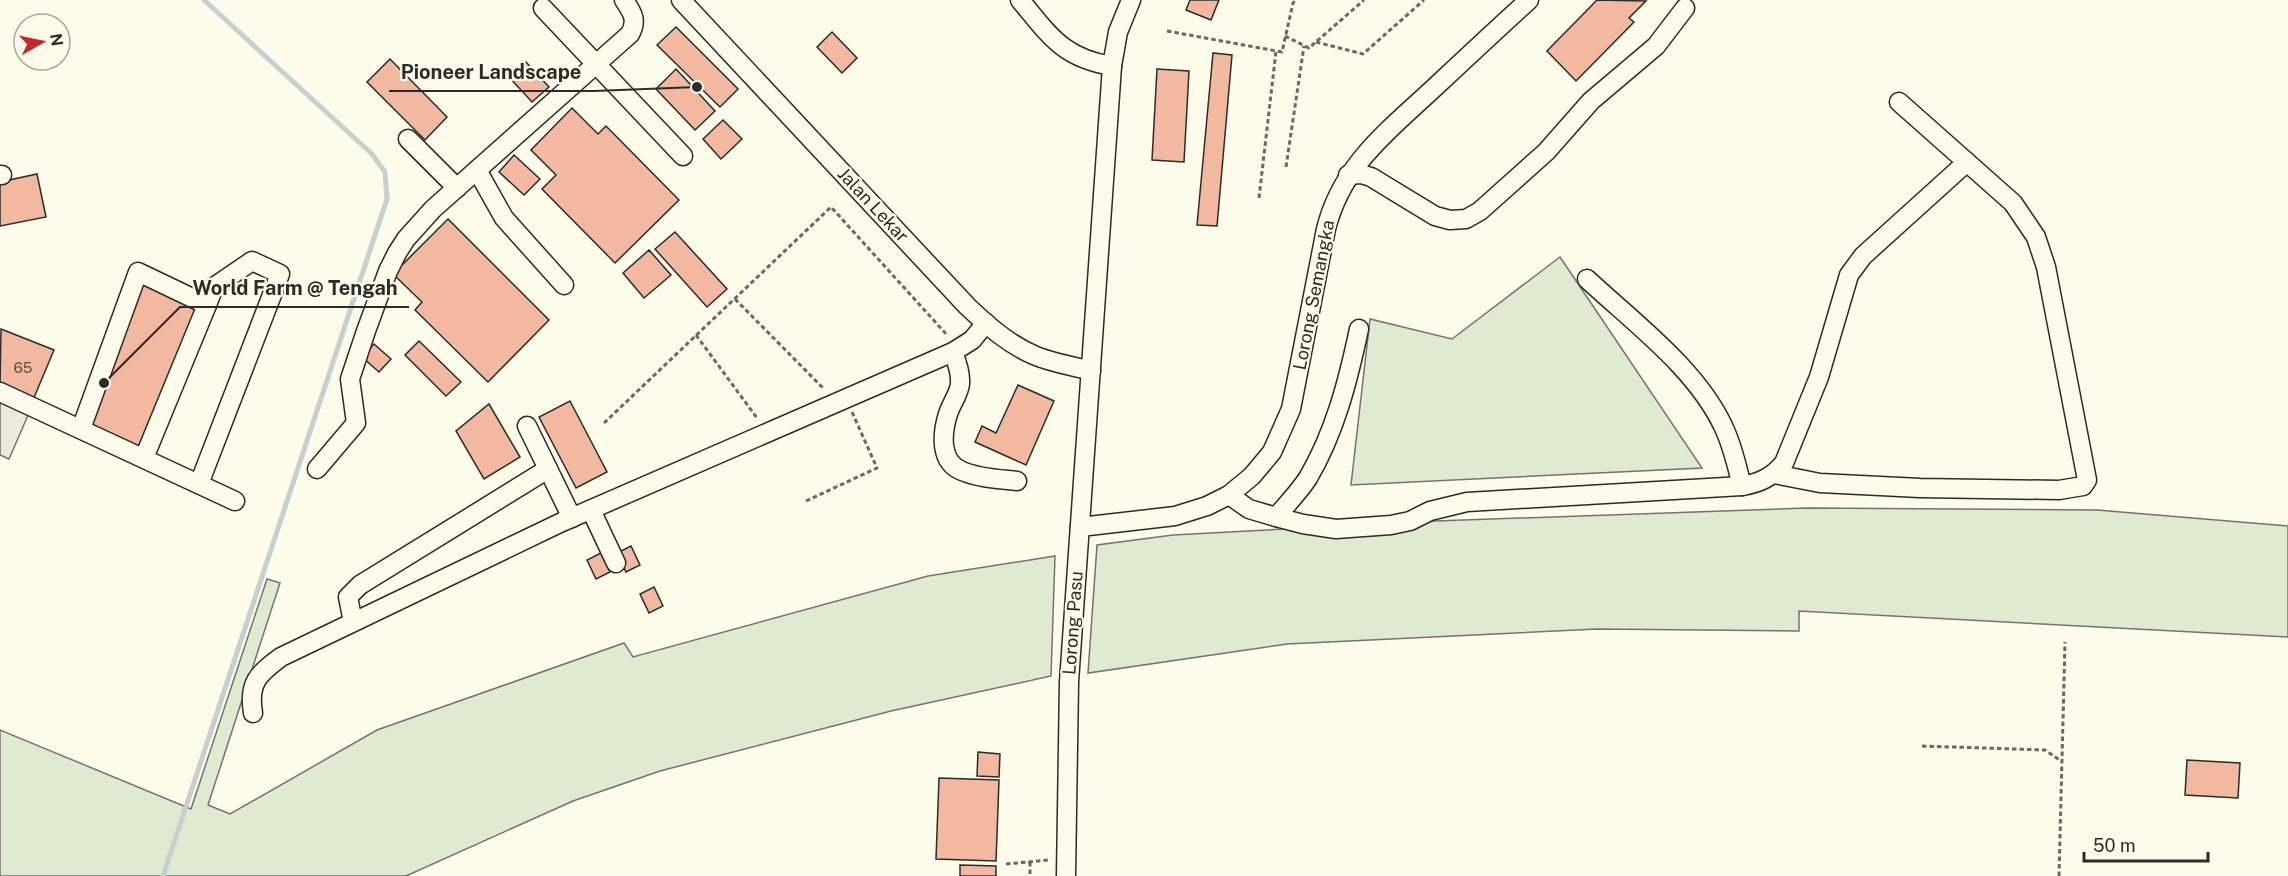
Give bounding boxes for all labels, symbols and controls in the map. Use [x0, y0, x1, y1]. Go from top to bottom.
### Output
north arrow [12, 12, 72, 72]
text: N [46, 32, 67, 47]
callout: Pioneer Landscape [389, 53, 594, 91]
text: Pioneer Landscape [401, 60, 581, 84]
street label: Jalan Lekar [834, 163, 913, 246]
street label: Lorong Semangka [1289, 218, 1338, 372]
callout: World Farm @ Tengah [180, 269, 409, 307]
text: World Farm @ Tengah [192, 276, 398, 300]
house number: 65 [14, 359, 32, 376]
street label: Lorong Pasu [1058, 570, 1087, 676]
scale bar [2084, 825, 2208, 863]
text: 50 m [2093, 835, 2136, 856]

